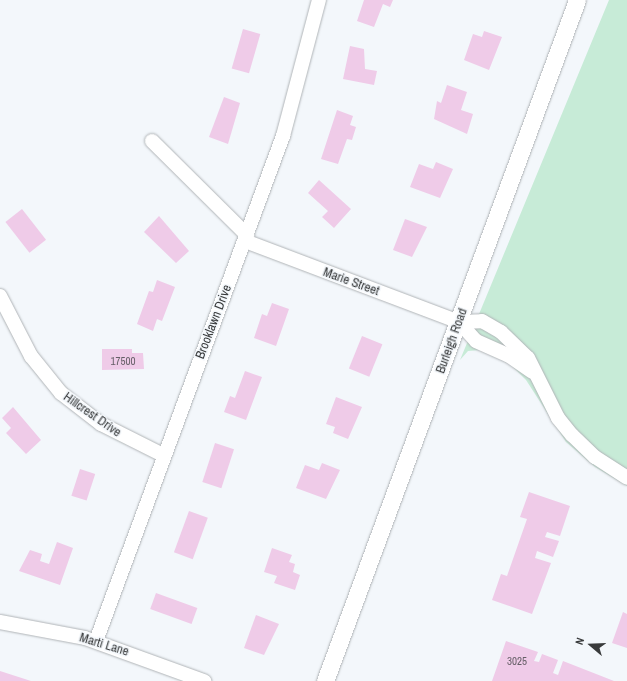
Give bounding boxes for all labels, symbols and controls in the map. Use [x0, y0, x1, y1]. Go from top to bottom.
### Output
street label: Marie Street [321, 265, 381, 299]
street label: Brooklawn Drive [193, 283, 235, 361]
street label: Burleigh Road [433, 306, 471, 376]
house number: 17500 [110, 354, 136, 368]
street label: Hillcrest Drive [60, 389, 124, 441]
north arrow [571, 625, 611, 665]
street label: Marti Lane [77, 630, 131, 660]
text: N [572, 636, 587, 646]
house number: 3025 [507, 654, 527, 668]

